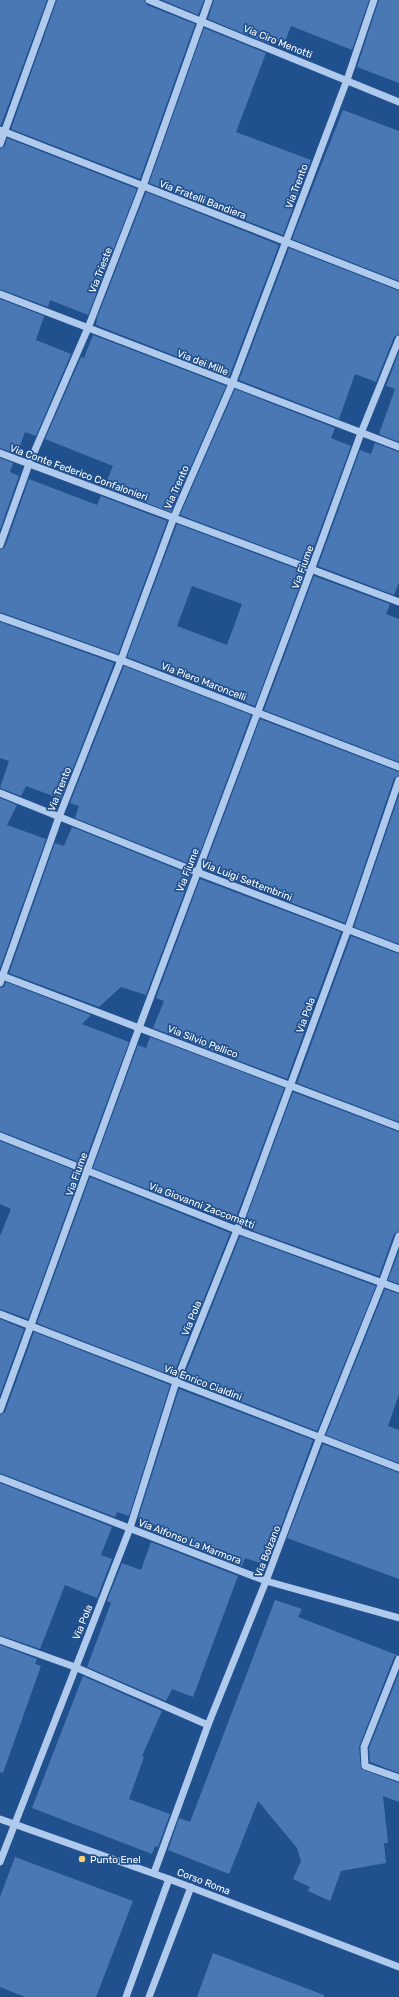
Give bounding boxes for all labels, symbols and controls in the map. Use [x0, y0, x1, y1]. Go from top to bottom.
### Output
street label: Via Ciro Menotti [241, 23, 314, 61]
street label: Via Trento [283, 162, 311, 210]
street label: Via Fratelli Bandiera [157, 178, 248, 222]
street label: Via Trieste [87, 245, 115, 295]
street label: Via dei Mille [175, 348, 230, 378]
street label: Via Conte Federico Confalonieri [8, 442, 149, 504]
street label: Via Trento [162, 463, 192, 511]
street label: Via Fiume [289, 543, 317, 591]
street label: Via Piero Maroncelli [159, 660, 248, 704]
street label: Via Trento [46, 765, 74, 813]
street label: Via Fiume [174, 847, 202, 894]
street label: Via Luigi Settembrini [199, 858, 294, 904]
street label: Via Pola [294, 996, 318, 1035]
street label: Via Silvio Pellico [166, 1023, 240, 1061]
street label: Via Fiume [63, 1150, 91, 1198]
street label: Via Giovanni Zaccometti [147, 1180, 256, 1232]
street label: Via Pola [179, 1299, 204, 1338]
street label: Via Enrico Cialdini [162, 1362, 243, 1403]
street label: Via Alfonso La Marmora [136, 1517, 243, 1567]
street label: Via Bolzano [253, 1524, 283, 1579]
street label: Via Pola [70, 1603, 95, 1642]
marker: Punto Enel [77, 1854, 87, 1864]
place label: Punto Enel [90, 1854, 141, 1866]
street label: Corso Roma [175, 1866, 232, 1898]

